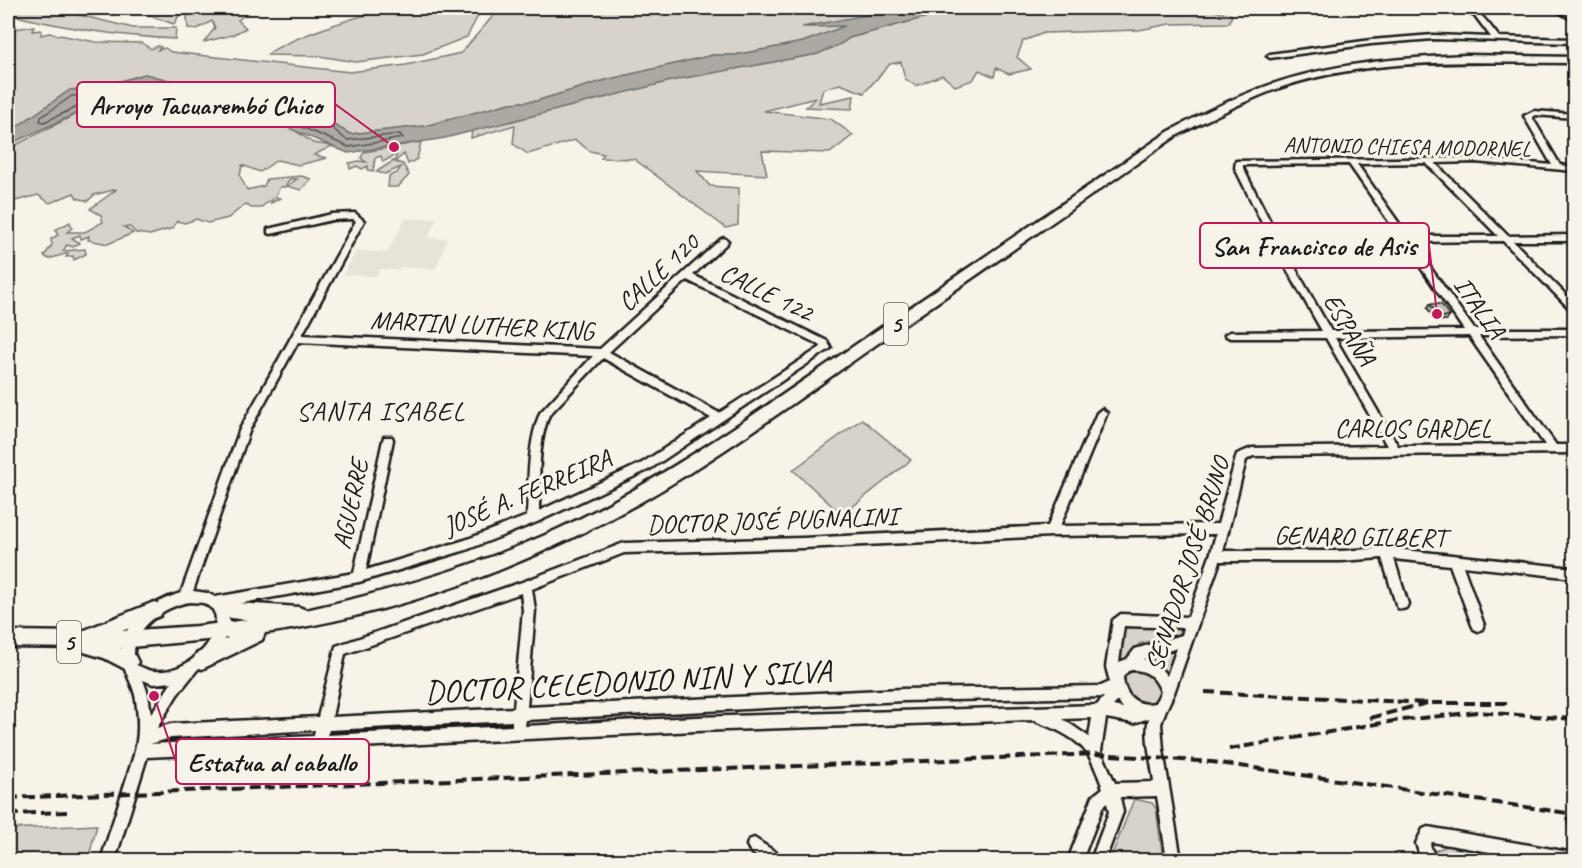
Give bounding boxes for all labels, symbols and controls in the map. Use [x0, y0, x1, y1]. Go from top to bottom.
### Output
callout: Arroyo Tacuarembó Chico [77, 82, 335, 127]
text: Arroyo Tacuarembó Chico [90, 88, 325, 122]
street label: ANTONIO CHIESA MODORNEL [1283, 131, 1531, 163]
callout: San Francisco de Asis [1200, 223, 1429, 268]
street label: CALLE 120 [611, 225, 708, 318]
text: San Francisco de Asis [1211, 229, 1419, 263]
street label: CALLE 122 [715, 256, 821, 330]
street label: ITALIA [1446, 270, 1514, 346]
street label: ESPAÑA [1316, 287, 1384, 373]
street label: MARTIN LUTHER KING [369, 303, 597, 348]
road number: 5 [884, 303, 908, 345]
district label: SANTA ISABEL [296, 394, 466, 428]
street label: CARLOS GARDEL [1335, 412, 1492, 445]
street label: JOSÉ A. FERREIRA [436, 441, 618, 543]
street label: SENADOR JOSÉ BRUNO [1137, 450, 1239, 675]
street label: AGUERRE [325, 453, 377, 552]
street label: DOCTOR JOSÉ PUGNALINI [646, 499, 903, 541]
street label: GENARO GILBERT [1274, 519, 1452, 555]
road number: 5 [57, 621, 81, 663]
street label: DOCTOR CELEDONIO NIN Y SILVA [424, 650, 834, 713]
callout: Estatua al caballo [176, 739, 369, 784]
text: Estatua al caballo [188, 745, 358, 779]

